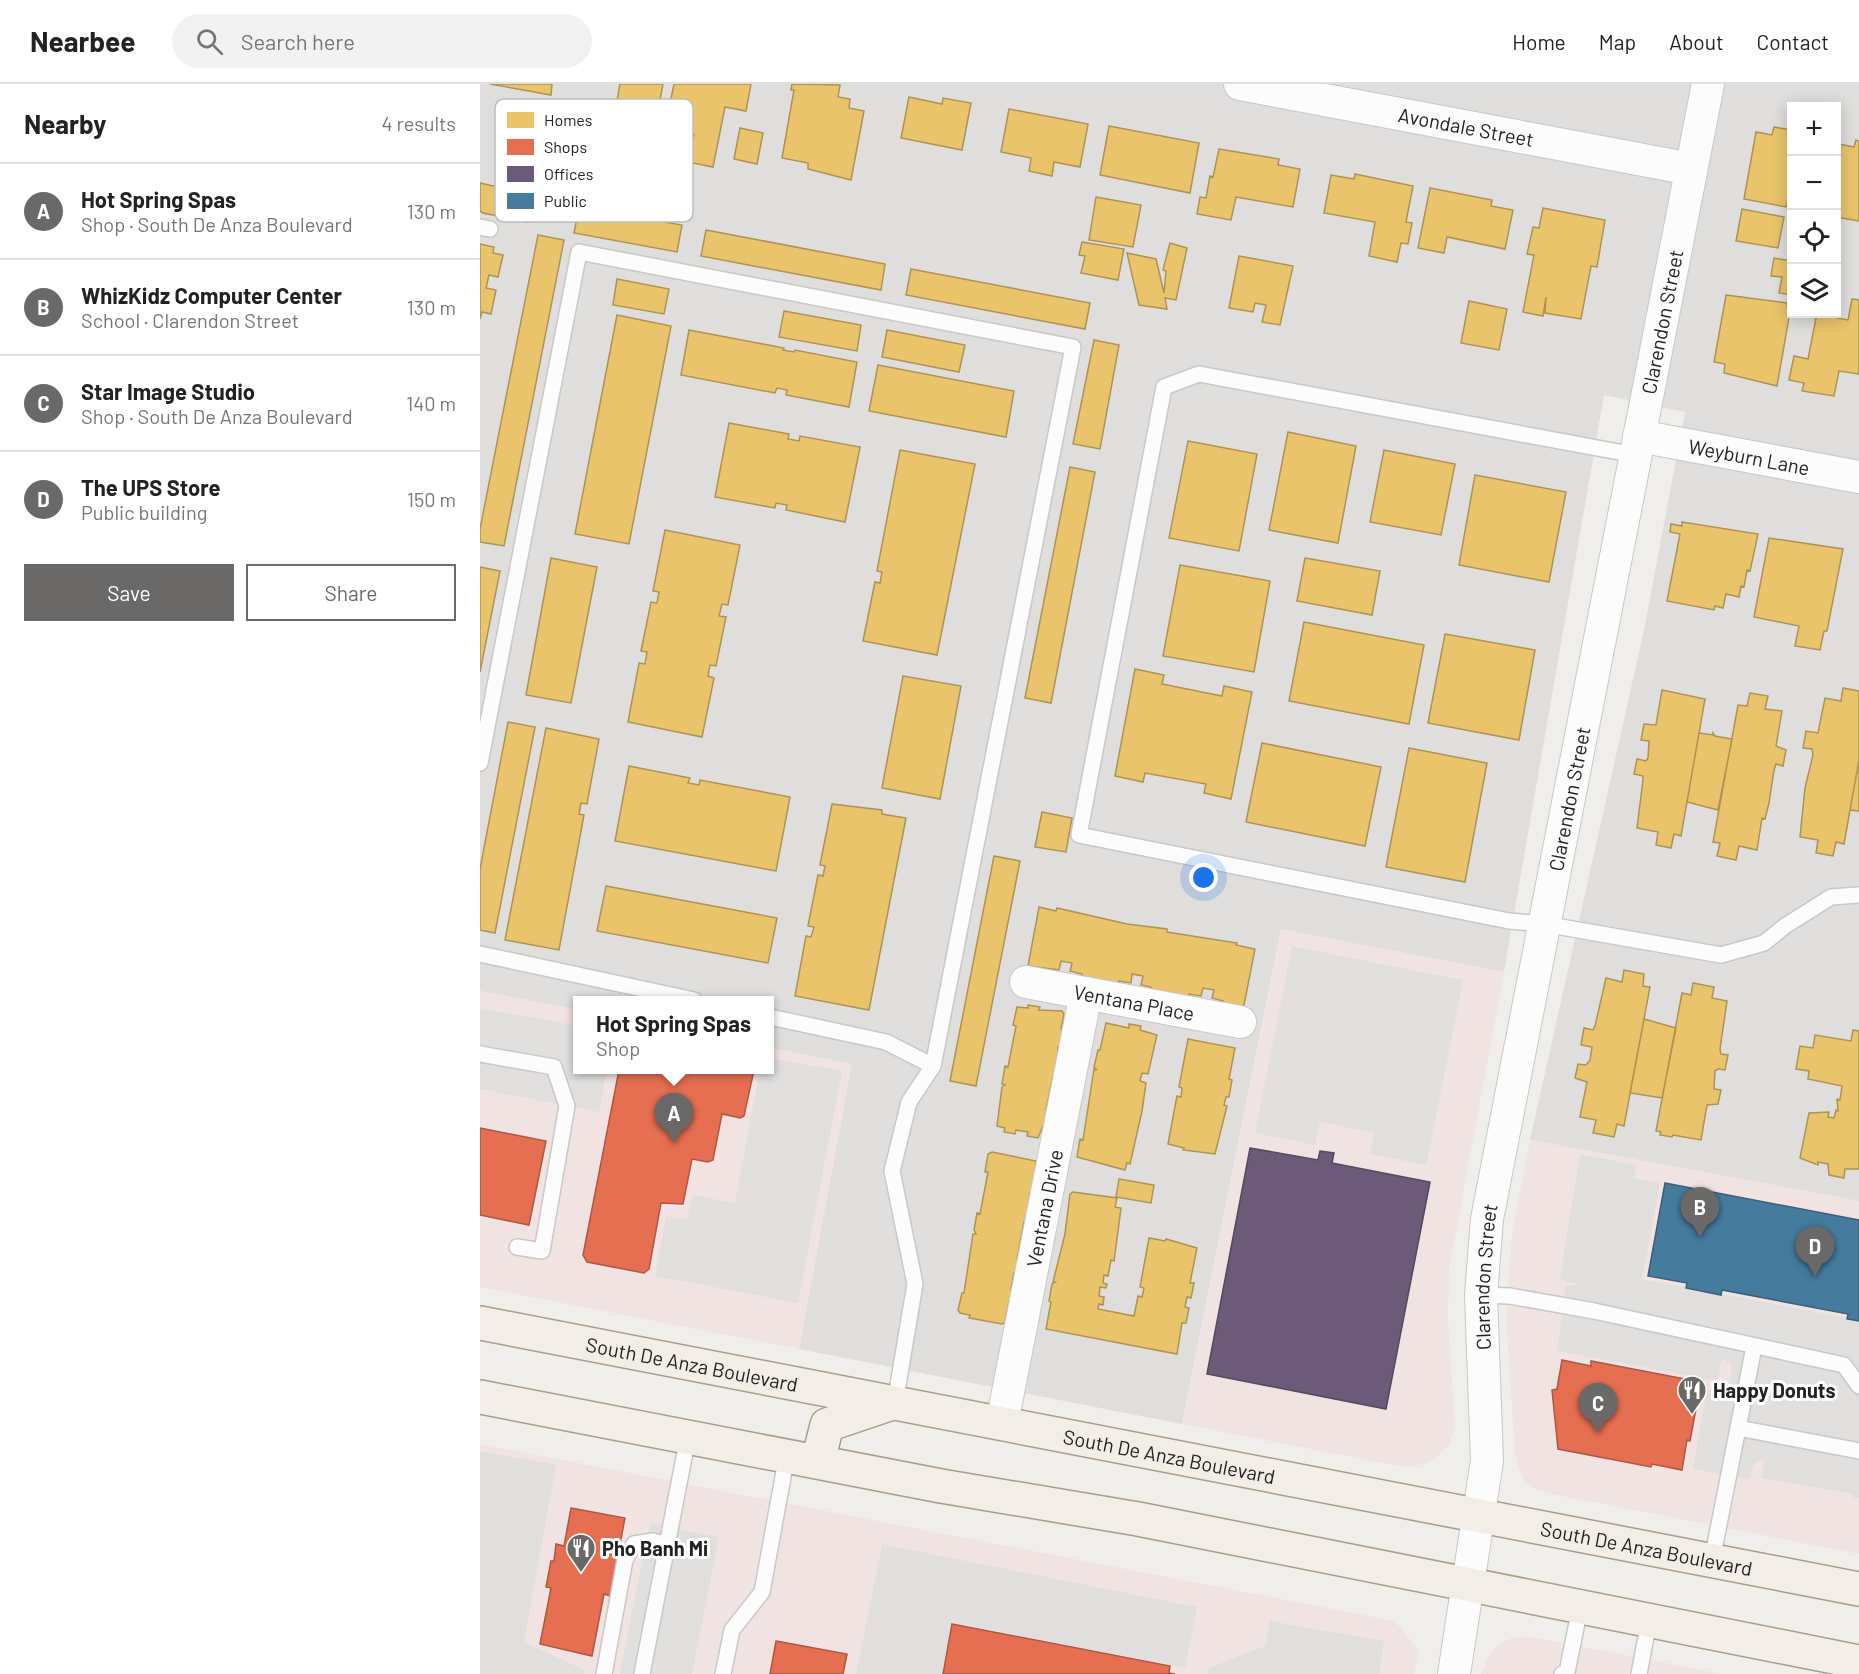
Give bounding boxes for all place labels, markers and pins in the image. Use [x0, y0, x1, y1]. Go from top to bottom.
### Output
pin: A [654, 1094, 694, 1143]
pin: B [1680, 1188, 1720, 1237]
pin: D [1796, 1226, 1834, 1276]
restaurant icon: Happy Donuts [1676, 1374, 1708, 1416]
place label: Happy Donuts [1713, 1378, 1835, 1402]
pin: C [1578, 1384, 1618, 1433]
restaurant icon: Pho Banh Mi [565, 1532, 597, 1574]
place label: Pho Banh Mi [602, 1536, 708, 1560]

